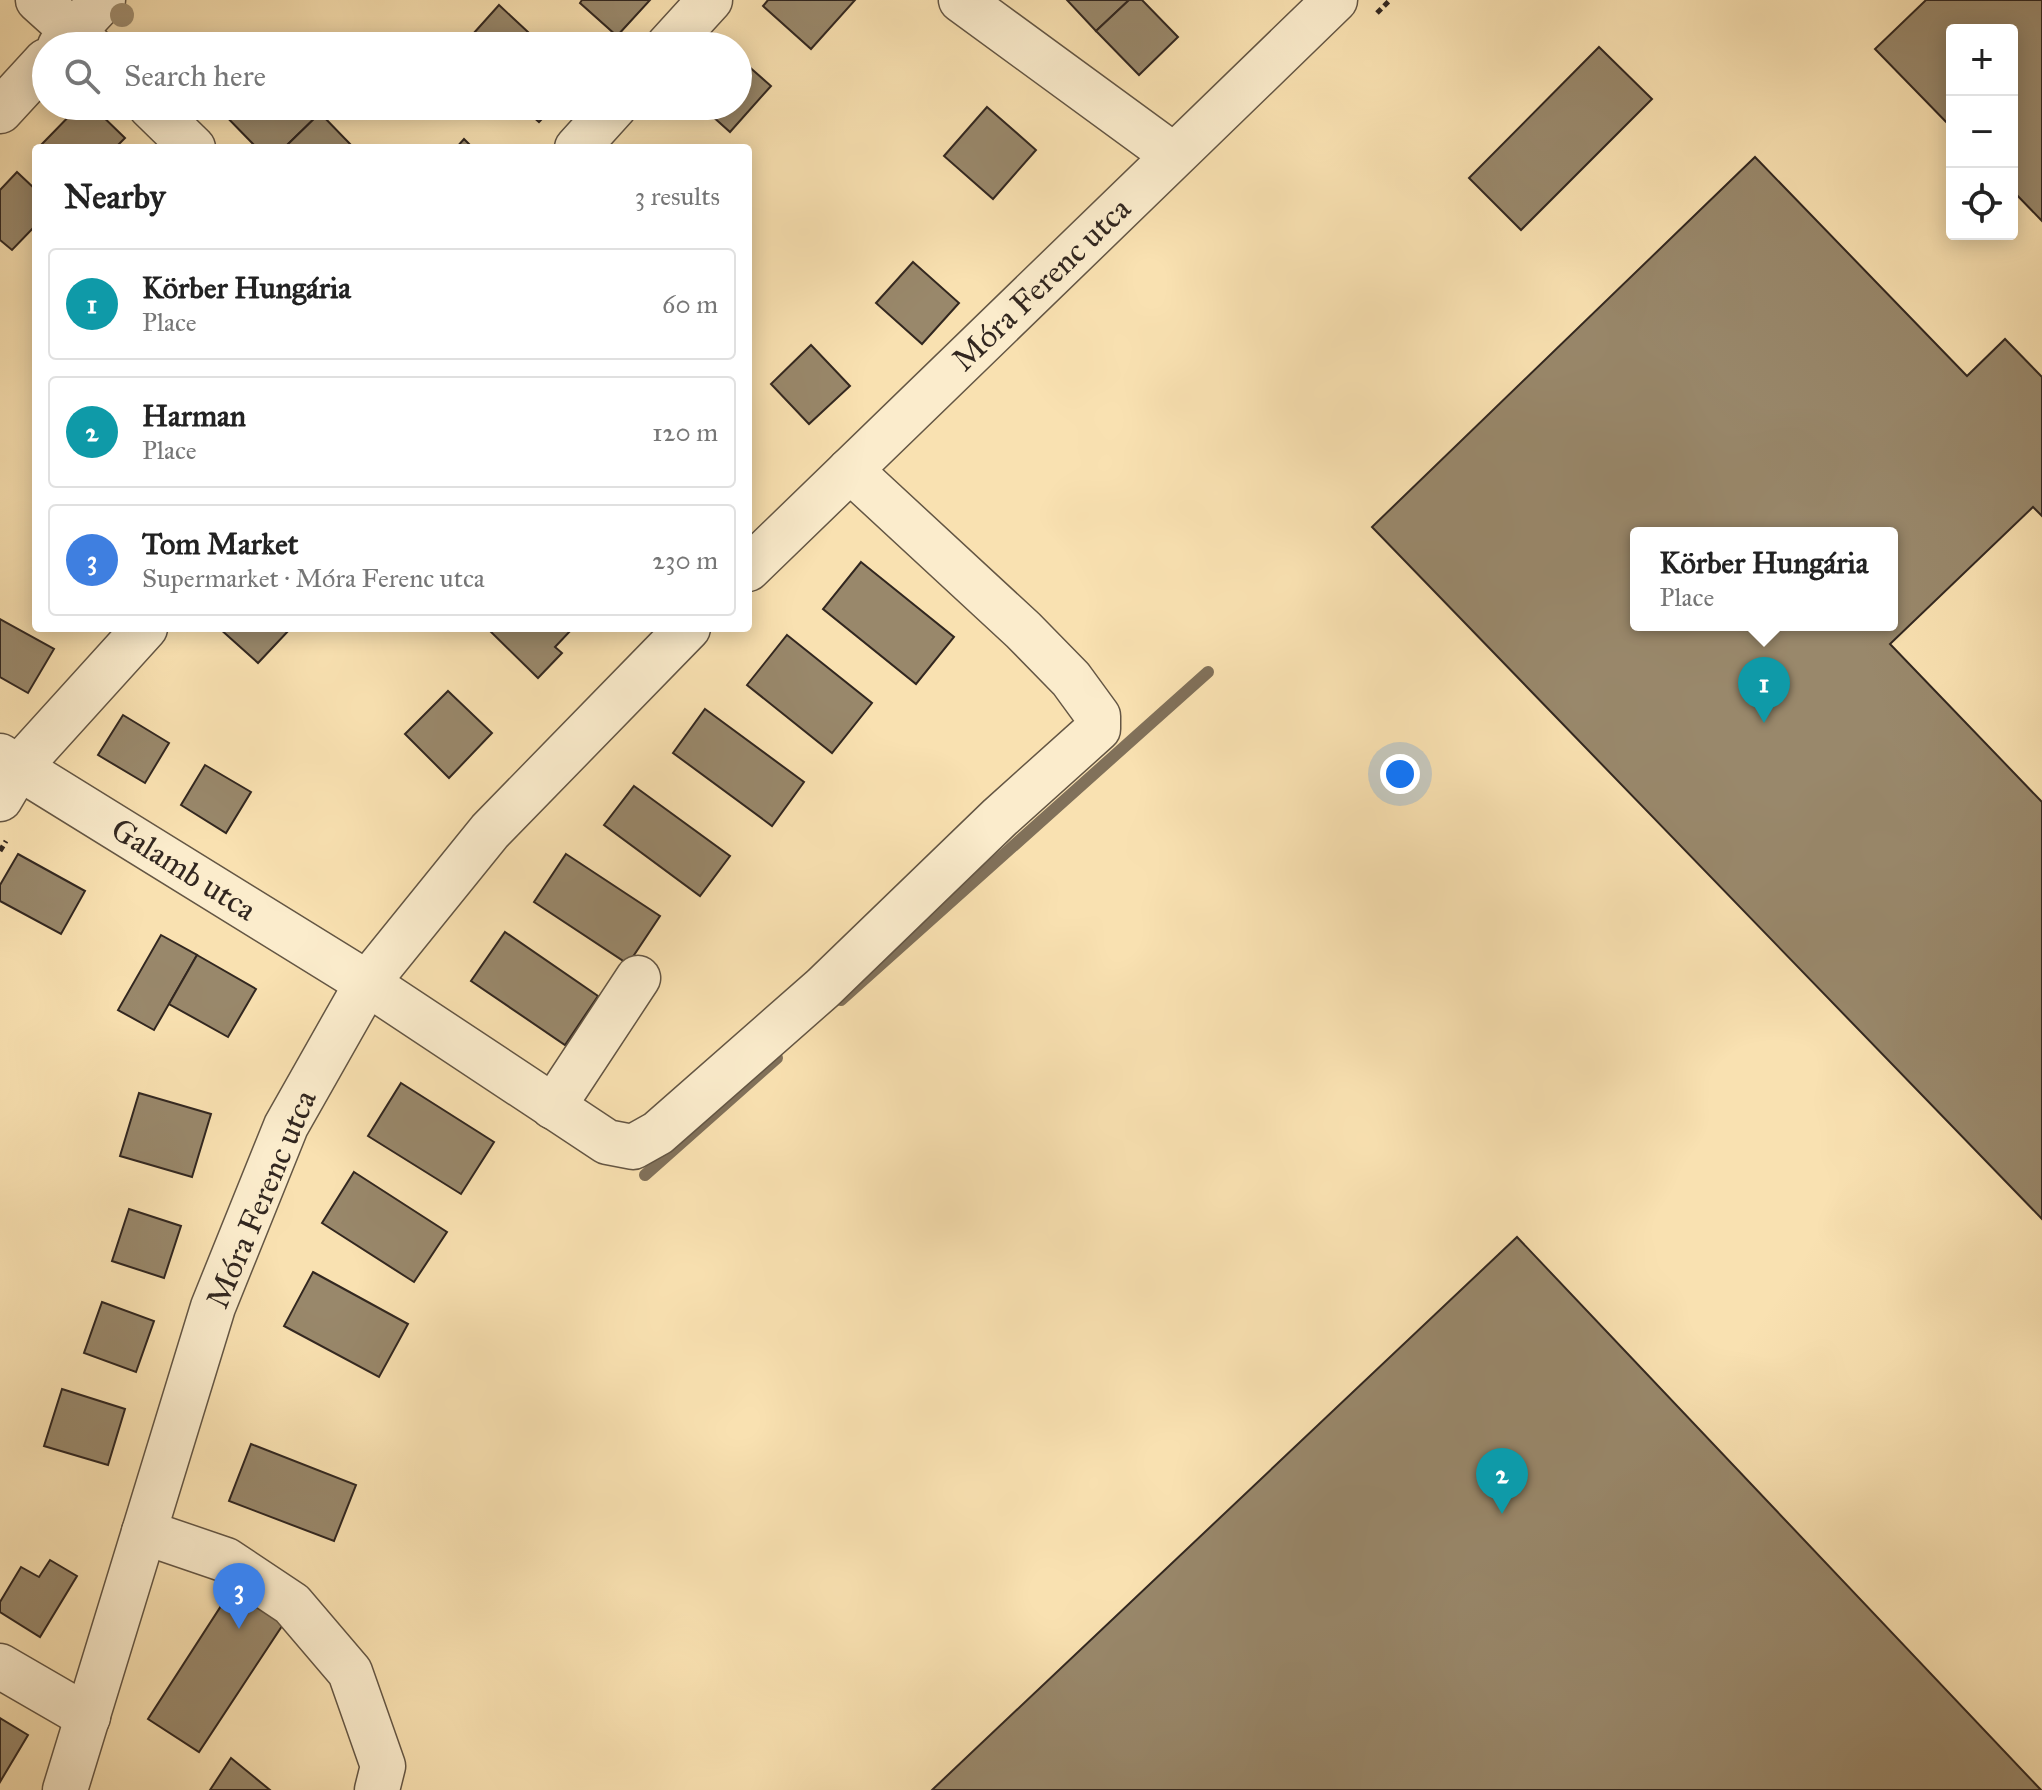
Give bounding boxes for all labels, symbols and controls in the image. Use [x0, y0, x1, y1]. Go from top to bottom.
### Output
map controls [1946, 24, 2018, 240]
button: + [1946, 24, 2018, 96]
search box [32, 32, 752, 120]
icon: search [60, 54, 104, 98]
text: Search here [124, 58, 266, 94]
button: − [1946, 96, 2018, 168]
button: locate [1946, 168, 2018, 240]
text: Nearby [64, 176, 166, 217]
text: 3 results [635, 180, 720, 212]
street label: Móra Ferenc utca [944, 189, 1139, 379]
text: Körber Hungária [142, 270, 351, 306]
text: 1 [87, 288, 97, 320]
text: 60 m [662, 288, 718, 320]
text: Place [142, 306, 197, 338]
text: Harman [142, 398, 246, 434]
text: 2 [86, 416, 98, 448]
text: 120 m [652, 416, 718, 448]
text: Place [142, 434, 197, 466]
text: Tom Market [142, 526, 298, 562]
popup [1630, 527, 1898, 631]
text: 3 [87, 544, 97, 576]
text: 230 m [652, 544, 718, 576]
text: Körber Hungária [1660, 545, 1868, 581]
text: Supermarket · Móra Ferenc utca [142, 562, 485, 594]
text: Place [1660, 581, 1714, 613]
pin: 1 [1738, 657, 1790, 723]
your location [1380, 754, 1420, 794]
street label: Galamb utca [104, 810, 264, 930]
street label: Móra Ferenc utca [198, 1084, 325, 1314]
pin: 2 [1476, 1448, 1528, 1514]
pin: 3 [213, 1563, 265, 1629]

